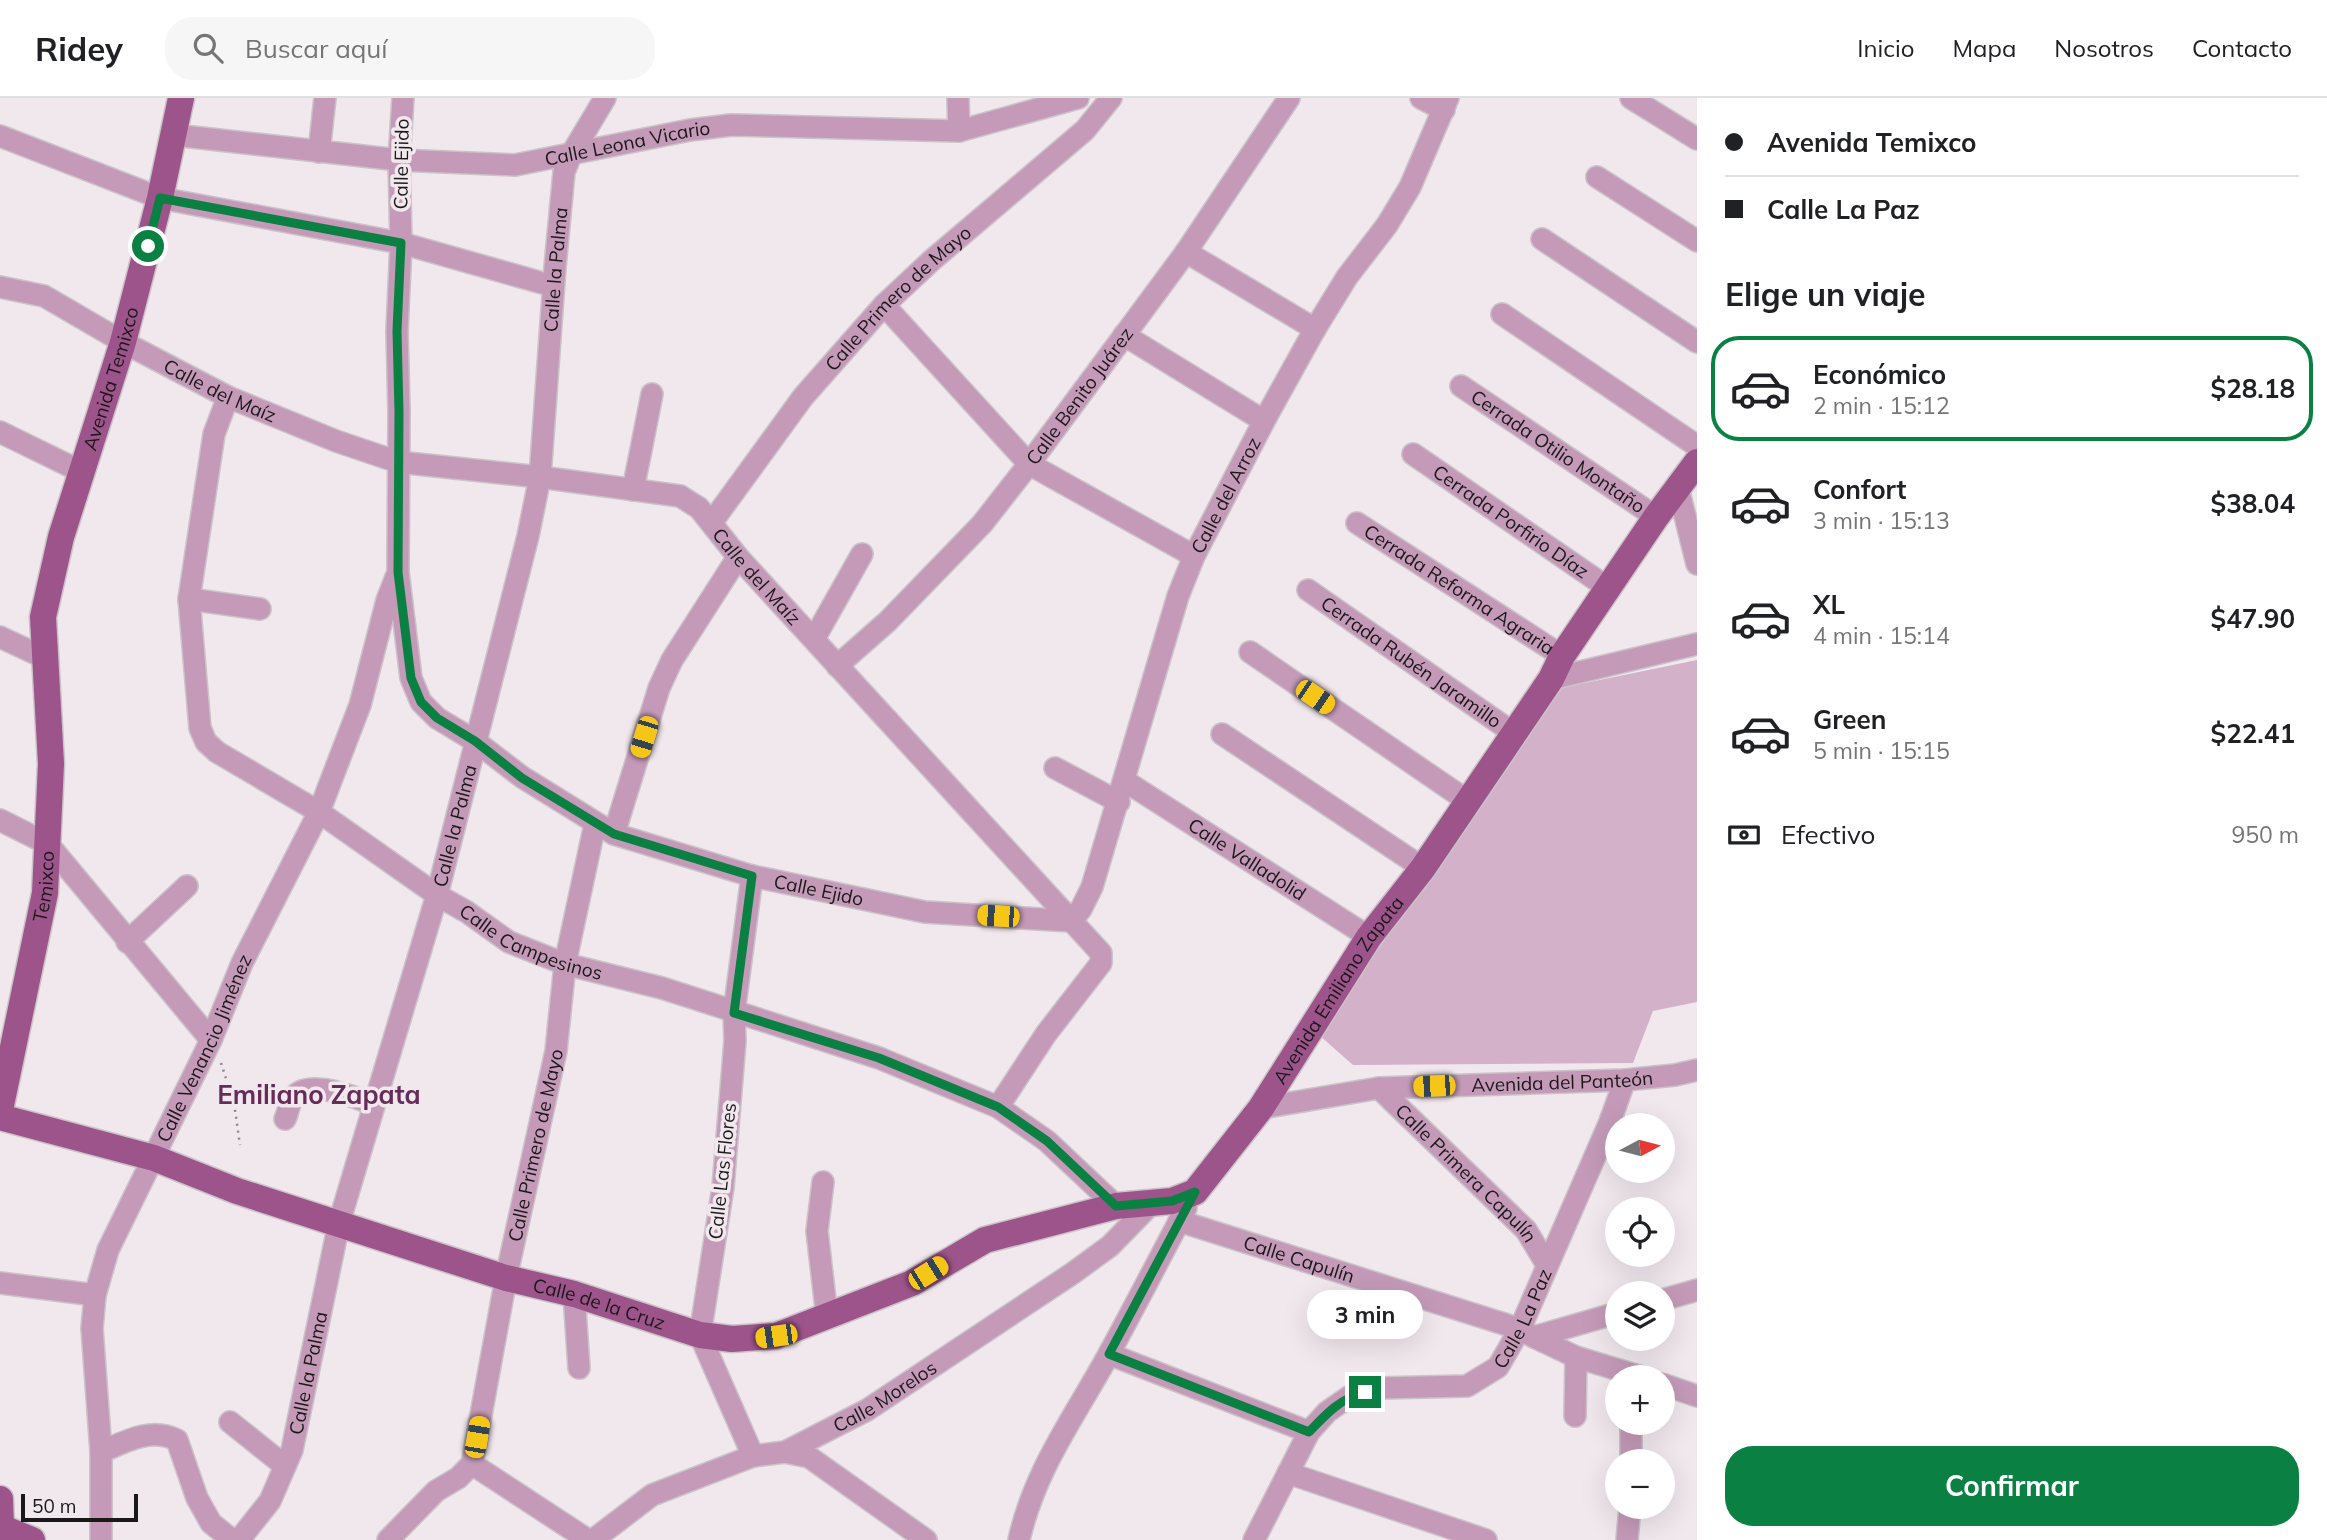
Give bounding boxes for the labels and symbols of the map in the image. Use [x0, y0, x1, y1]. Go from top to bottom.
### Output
street label: Calle Leona Vicario [542, 116, 711, 171]
street label: Calle Ejido [388, 118, 414, 210]
street label: Calle la Palma [538, 206, 573, 333]
street label: Calle Primero de Mayo [820, 220, 976, 376]
route start [132, 230, 164, 262]
street label: Avenida Temixco [77, 304, 144, 453]
street label: Calle Benito Juárez [1021, 322, 1138, 470]
street label: Calle del Maíz [160, 354, 280, 427]
street label: Cerrada Otilio Montaño [1466, 384, 1650, 518]
street label: Calle del Arroz [1185, 433, 1266, 558]
street label: Cerrada Porfirio Díaz [1428, 459, 1594, 583]
street label: Cerrada Reforma Agraria [1360, 519, 1559, 660]
street label: Calle del Maíz [707, 523, 806, 630]
street label: Cerrada Rubén Jaramillo [1316, 591, 1506, 733]
car [1292, 677, 1339, 717]
car [628, 714, 661, 760]
street label: Calle la Palma [428, 762, 482, 889]
street label: Calle Valladolid [1184, 813, 1311, 906]
street label: Temixco [27, 850, 59, 924]
street label: Calle Ejido [772, 869, 866, 911]
street label: Avenida Emiliano Zapata [1267, 891, 1409, 1088]
street label: Calle Campesinos [455, 899, 605, 985]
car [977, 904, 1020, 928]
street label: Calle Venancio Jiménez [151, 950, 257, 1146]
street label: Calle Primero de Mayo [502, 1046, 568, 1244]
street label: Avenida del Panteón [1471, 1065, 1654, 1097]
car [1413, 1075, 1456, 1097]
district label: Emiliano Zapata [217, 1078, 421, 1111]
street label: Calle Primera Capulín [1390, 1098, 1543, 1247]
street label: Calle Las Flores [703, 1102, 741, 1240]
north arrow [1605, 1113, 1675, 1183]
street label: Calle Capulín [1241, 1230, 1358, 1288]
car [905, 1253, 952, 1293]
street label: Calle La Paz [1488, 1265, 1557, 1373]
street label: Calle de la Cruz [531, 1273, 668, 1335]
callout: 3 min [1307, 1290, 1423, 1340]
street label: Calle la Palma [283, 1309, 332, 1437]
car [754, 1323, 799, 1349]
street label: Calle Morelos [829, 1355, 941, 1437]
route end [1349, 1376, 1381, 1408]
car [464, 1414, 491, 1460]
scale bar [21, 1491, 138, 1523]

